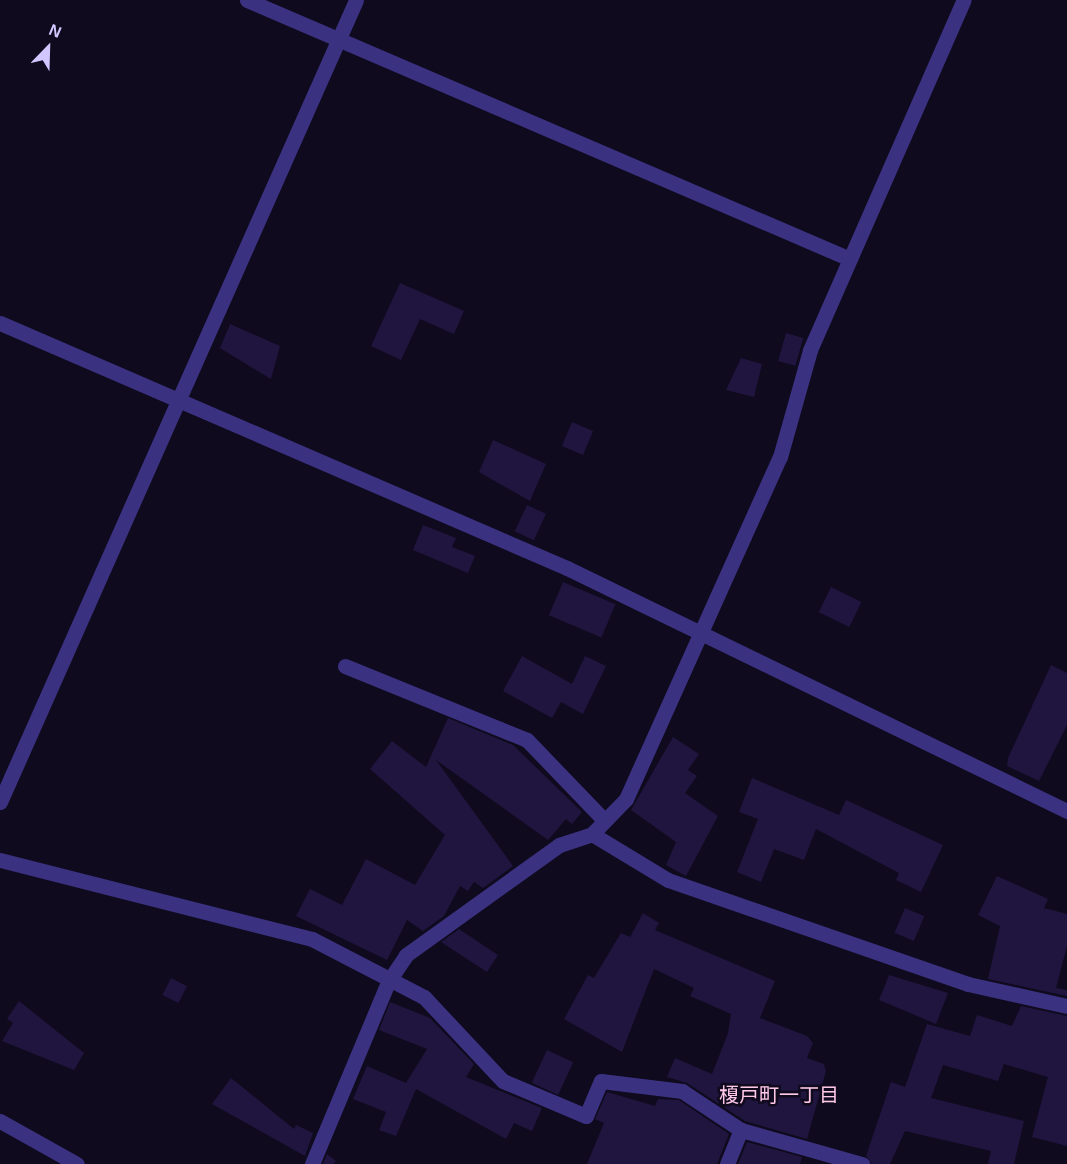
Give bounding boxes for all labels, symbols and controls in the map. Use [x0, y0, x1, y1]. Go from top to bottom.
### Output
north arrow [18, 18, 78, 78]
text: N [47, 21, 64, 41]
district label: 榎戸町一丁目 [719, 1083, 839, 1107]

